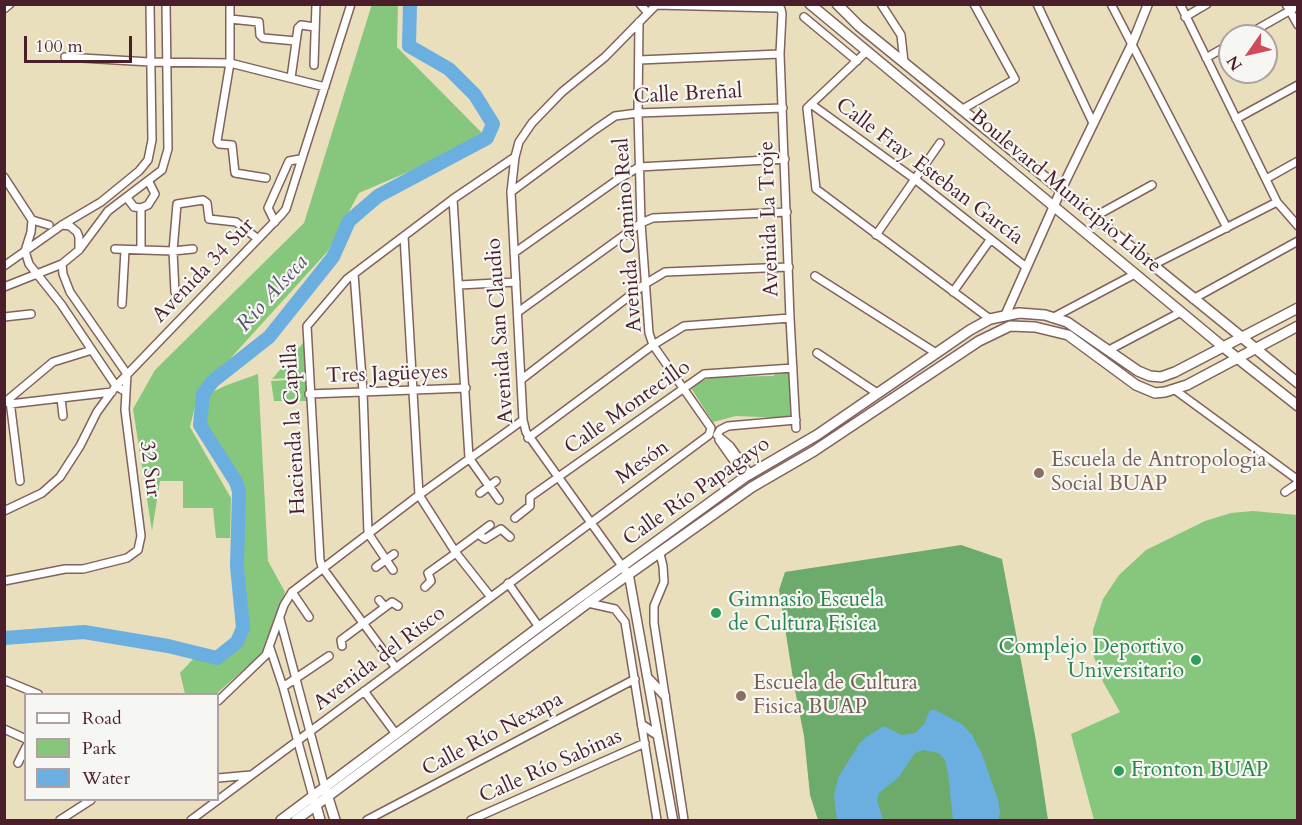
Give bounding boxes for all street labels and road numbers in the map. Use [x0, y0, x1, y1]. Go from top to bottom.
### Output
street label: Calle Breñal [633, 80, 743, 110]
street label: Calle Fray Esteban García [830, 93, 1028, 251]
street label: Boulevard Municipio Libre [964, 105, 1166, 279]
street label: Avenida Camino Real [610, 137, 648, 333]
street label: Avenida La Troje [755, 141, 785, 297]
street label: Avenida 34 Sur [148, 213, 260, 329]
street label: Avenida San Claudio [482, 237, 520, 425]
street label: Hacienda la Capilla [278, 343, 312, 515]
street label: Calle Montecillo [560, 355, 696, 461]
street label: Tres Jagüeyes [326, 360, 448, 390]
street label: Calle Río Papagayo [619, 432, 775, 552]
street label: Mesón [611, 435, 675, 491]
street label: 32 Sur [133, 439, 165, 499]
street label: Avenida del Risco [309, 601, 451, 717]
street label: Calle Río Nexapa [418, 687, 568, 783]
street label: Calle Río Sabinas [476, 724, 626, 810]

